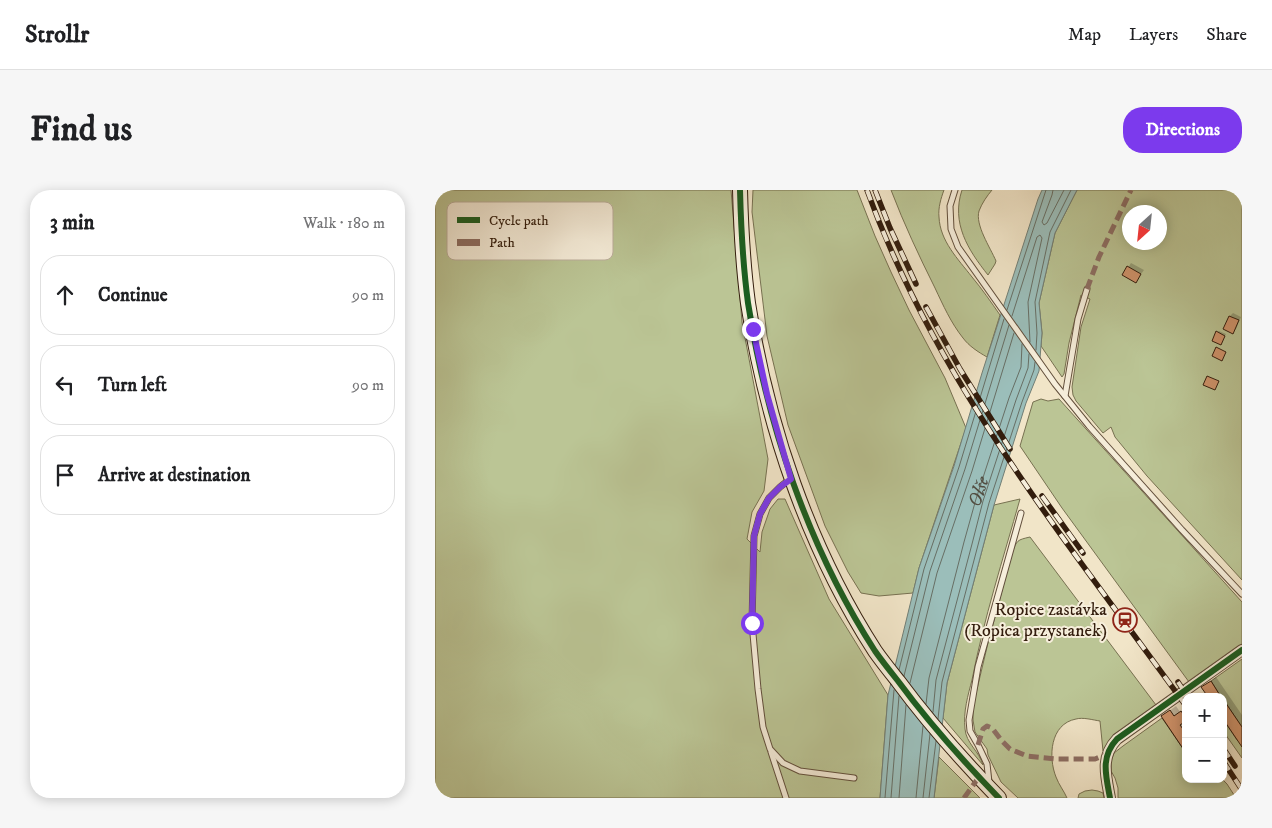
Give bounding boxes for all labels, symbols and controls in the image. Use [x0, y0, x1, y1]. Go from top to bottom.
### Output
text: Strollr [25, 20, 89, 50]
text: Map [1068, 24, 1101, 46]
text: Layers [1129, 24, 1178, 46]
text: Share [1206, 24, 1247, 46]
button: Directions [1123, 107, 1242, 153]
text: Find us [30, 108, 132, 152]
legend [447, 202, 613, 260]
north arrow [1122, 205, 1167, 250]
text: 3 min [50, 210, 95, 236]
text: Cycle path [489, 212, 549, 230]
text: Walk · 180 m [303, 213, 385, 233]
text: Path [489, 234, 516, 252]
icon: ahead [51, 281, 79, 309]
text: Continue [98, 284, 168, 307]
text: 90 m [352, 285, 384, 305]
route end [742, 318, 765, 341]
icon: left [51, 371, 79, 399]
text: Turn left [98, 374, 167, 397]
text: 90 m [352, 375, 384, 395]
icon: arrive [51, 461, 79, 489]
text: Arrive at destination [98, 464, 250, 487]
water label: Olše [963, 473, 994, 509]
place label: Ropice zastávka (Ropica przystanek) [964, 599, 1107, 642]
station icon: Ropice zastávka (Ropica przystanek) [1112, 607, 1138, 633]
route start [741, 612, 764, 635]
map controls [1182, 693, 1227, 783]
button: + [1182, 693, 1227, 738]
button: − [1182, 738, 1227, 783]

